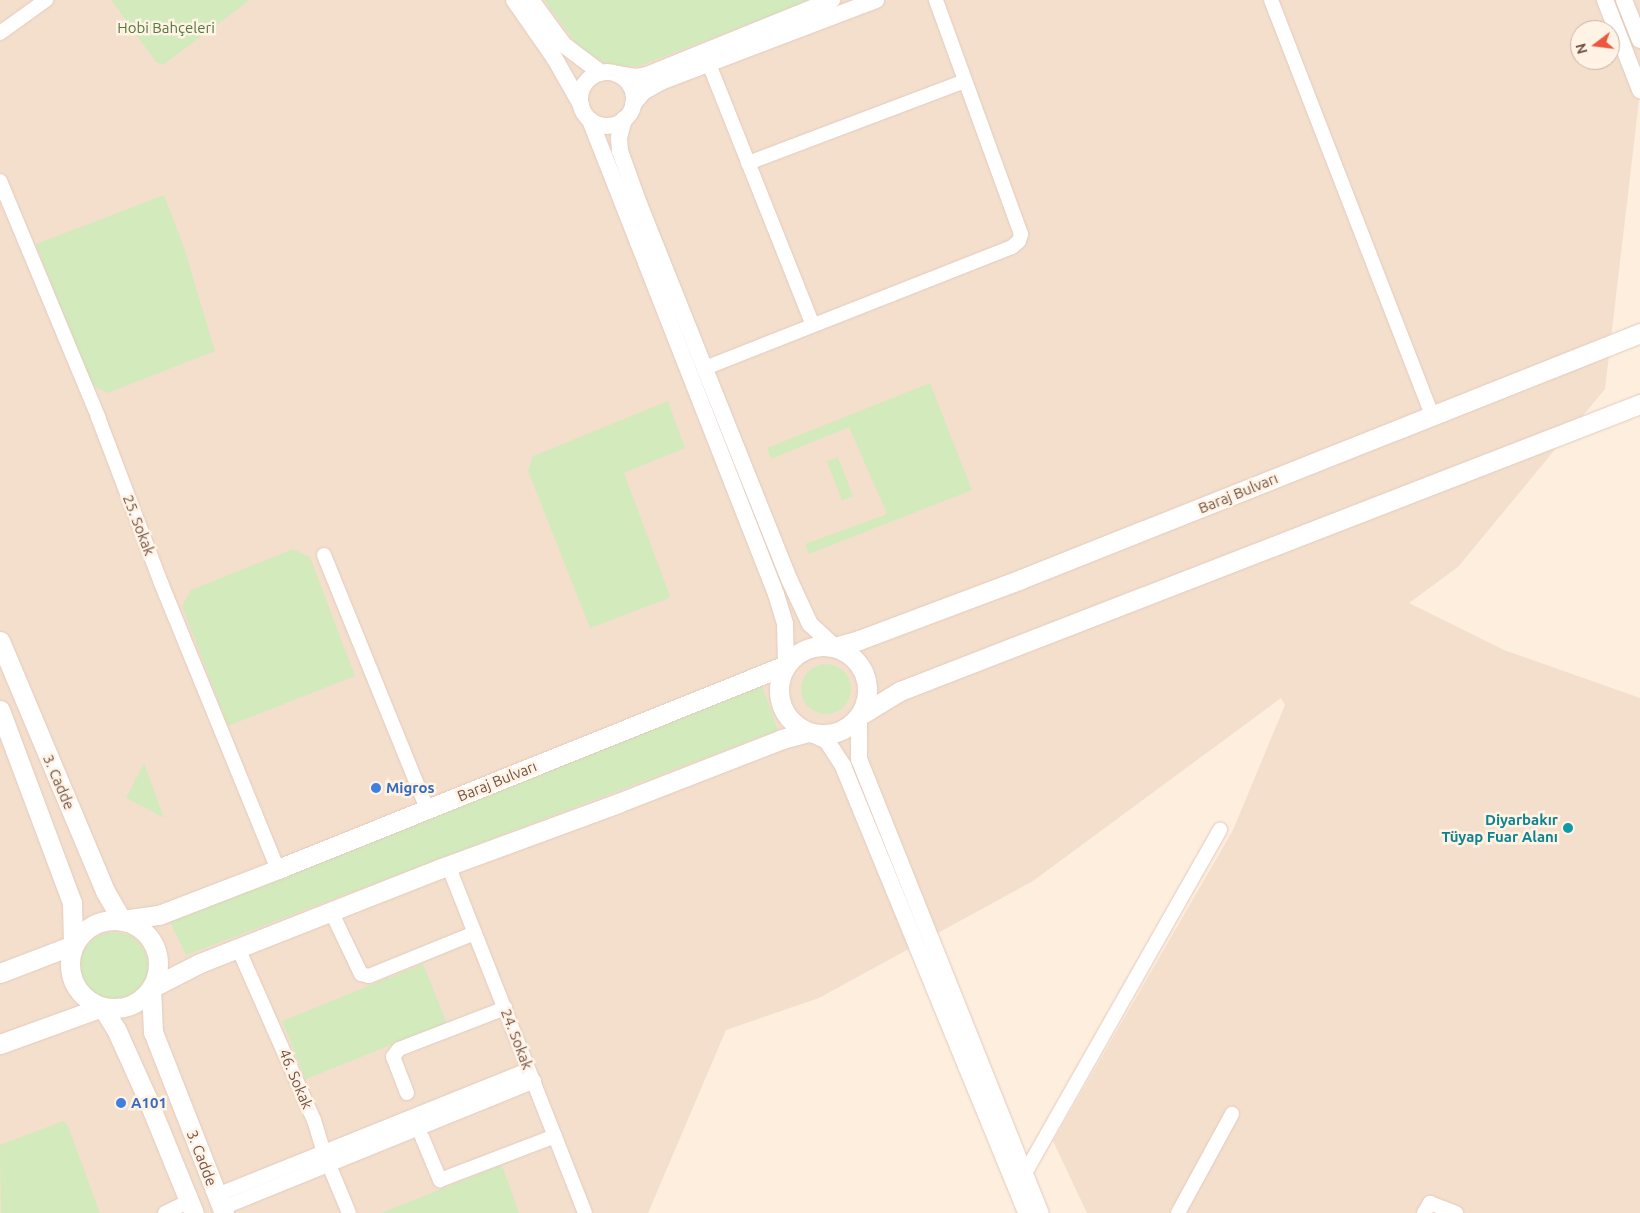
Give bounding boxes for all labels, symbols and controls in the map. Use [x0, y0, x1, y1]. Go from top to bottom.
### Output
park label: Hobi Bahçeleri [117, 19, 215, 37]
north arrow [1570, 20, 1620, 70]
text: N [1572, 42, 1591, 56]
street label: Baraj Bulvarı [1196, 469, 1280, 517]
street label: 25. Sokak [119, 492, 159, 558]
street label: 3. Cadde [39, 752, 79, 812]
street label: Baraj Bulvarı [455, 757, 539, 805]
place label: Migros [386, 779, 435, 797]
marker: Migros [370, 782, 382, 794]
place label: Diyarbakır Tüyap Fuar Alanı [1442, 810, 1558, 845]
marker: Diyarbakır Tüyap Fuar Alanı [1562, 822, 1574, 834]
street label: 24. Sokak [497, 1006, 537, 1072]
street label: 46. Sokak [275, 1046, 317, 1112]
place label: A101 [131, 1094, 167, 1112]
marker: A101 [115, 1097, 127, 1109]
street label: 3. Cadde [183, 1128, 221, 1188]

